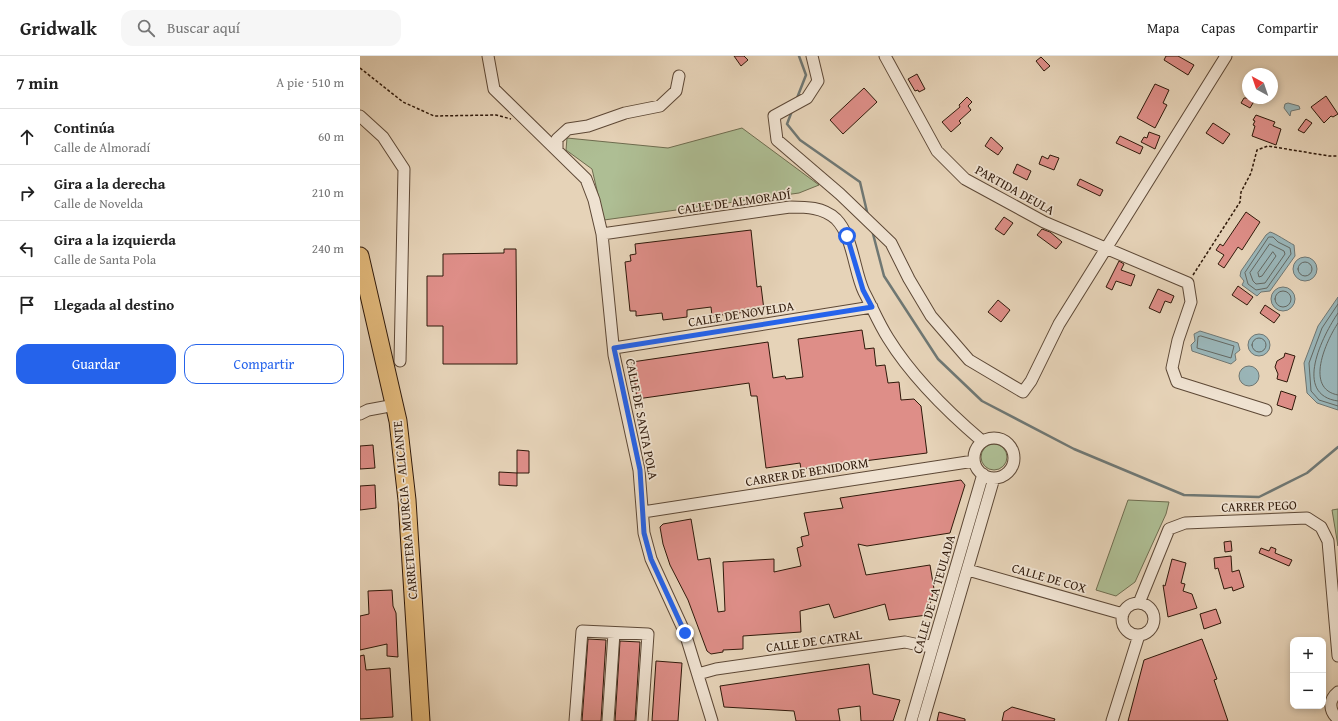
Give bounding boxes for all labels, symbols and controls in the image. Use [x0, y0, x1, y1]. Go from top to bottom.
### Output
search box [121, 10, 401, 46]
text: Gridwalk [20, 14, 97, 42]
icon: search [135, 17, 157, 39]
text: Buscar aquí [167, 17, 240, 38]
text: Mapa [1147, 18, 1179, 38]
text: Capas [1201, 18, 1235, 38]
text: Compartir [1257, 18, 1318, 38]
north arrow [1242, 68, 1278, 104]
text: 7 min [16, 70, 58, 95]
text: A pie · 510 m [276, 73, 344, 92]
text: Continúa [54, 117, 115, 138]
icon: ahead [16, 126, 38, 148]
text: 60 m [318, 127, 344, 146]
text: Calle de Almoradí [54, 138, 150, 157]
street label: PARTIDA DEULA [972, 160, 1058, 220]
text: Gira a la derecha [54, 173, 165, 194]
icon: right [16, 182, 38, 204]
text: 210 m [312, 183, 344, 202]
street label: CALLE DE ALMORADÍ [676, 185, 793, 219]
text: Calle de Novelda [54, 194, 143, 213]
route start [838, 227, 856, 245]
text: Gira a la izquierda [54, 229, 176, 250]
icon: left [16, 238, 38, 260]
text: 240 m [312, 239, 344, 258]
text: Calle de Santa Pola [54, 250, 156, 269]
icon: arrive [16, 294, 38, 316]
text: Llegada al destino [54, 294, 174, 315]
street label: CALLE DE NOVELDA [687, 296, 795, 332]
button: Guardar [16, 344, 176, 384]
button: Compartir [184, 344, 344, 384]
street label: CALLE DE SANTA POLA [621, 357, 663, 481]
street label: CARRETERA MURCIA - ALICANTE [388, 419, 422, 600]
street label: CARRER DE BENIDORM [744, 453, 870, 491]
street label: CARRER PEGO [1221, 495, 1297, 517]
street label: CALLE DE LA TEULADA [908, 532, 960, 656]
street label: CALLE DE COX [1010, 558, 1088, 598]
route end [676, 624, 694, 642]
street label: CALLE DE CATRAL [765, 625, 864, 657]
map controls [1290, 637, 1326, 709]
button: + [1290, 637, 1326, 673]
button: − [1290, 673, 1326, 709]

